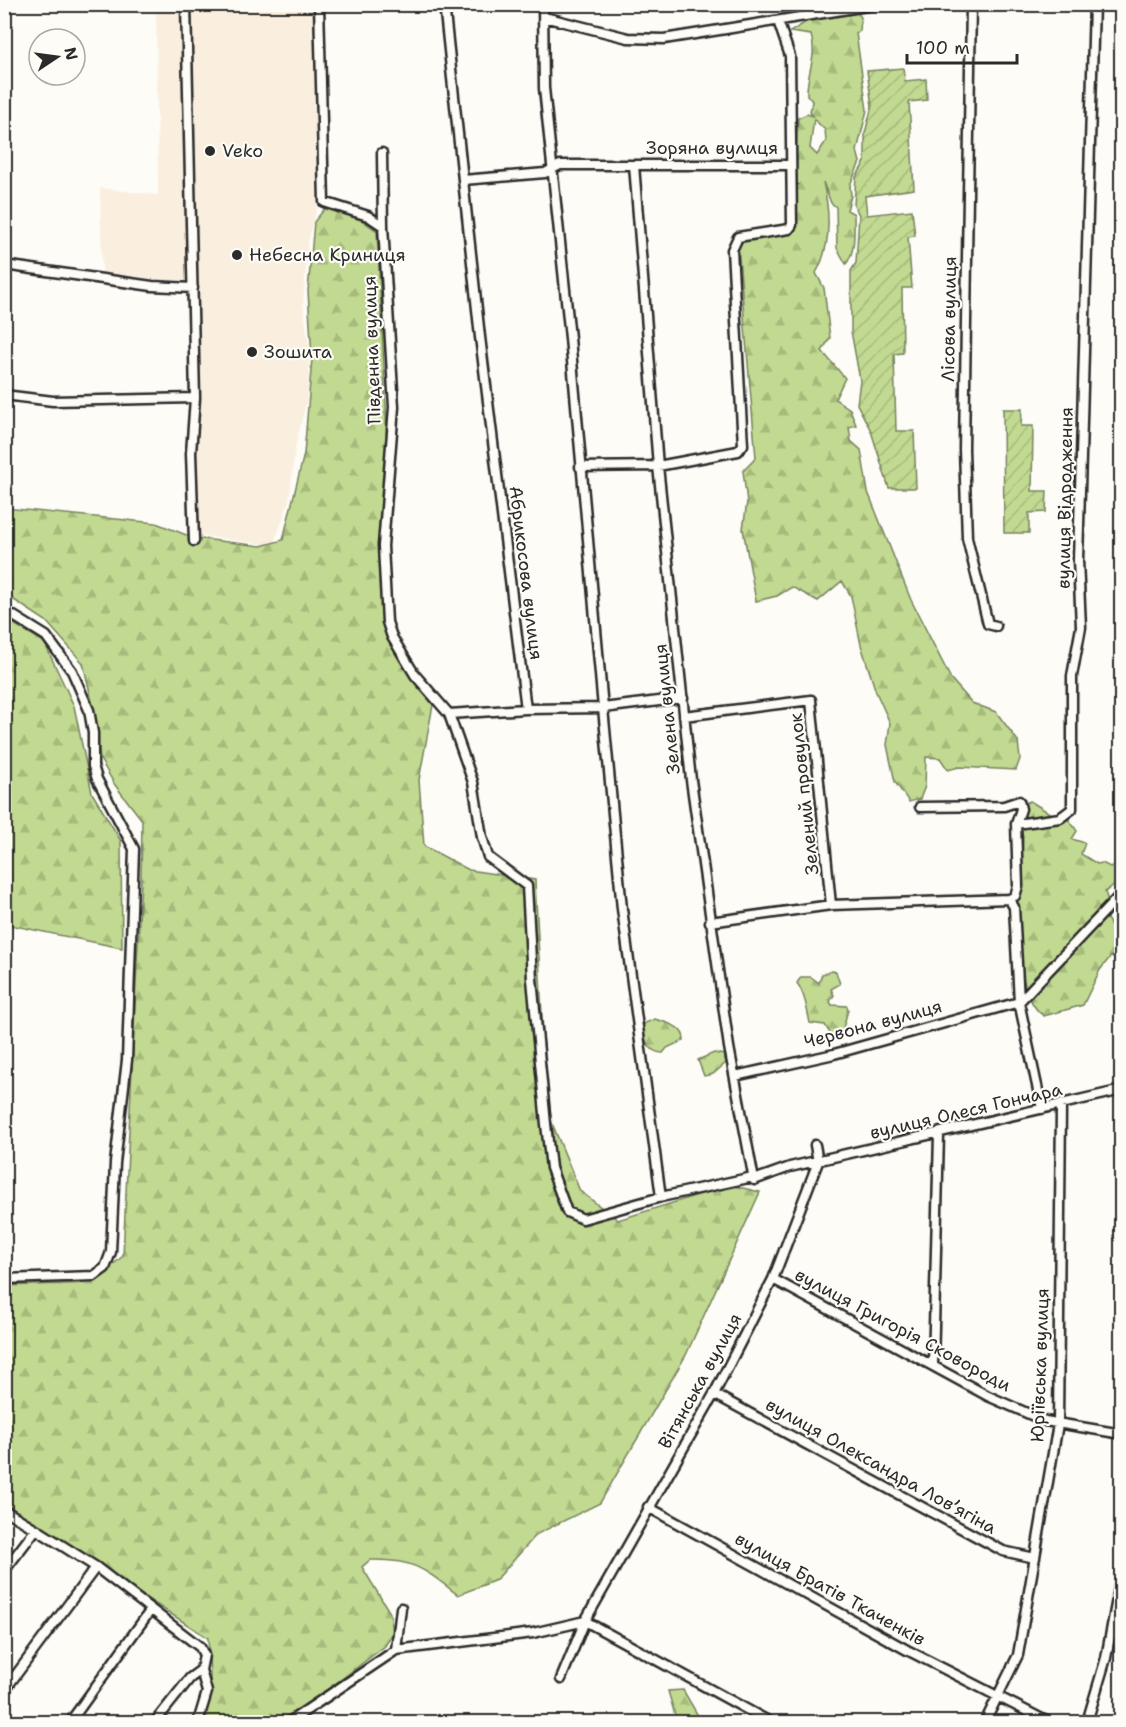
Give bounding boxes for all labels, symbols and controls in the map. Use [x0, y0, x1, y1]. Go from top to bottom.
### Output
north arrow [27, 27, 87, 87]
scale bar [907, 27, 1016, 65]
text: 100 m [916, 36, 970, 60]
text: N [59, 45, 83, 62]
street label: Зоряна вулиця [646, 136, 778, 160]
place label: Veko [222, 139, 263, 163]
marker: Veko [203, 144, 217, 158]
place label: Небесна Криниця [249, 243, 406, 267]
marker: Небесна Криниця [230, 248, 244, 262]
street label: Лісова вулиця [936, 256, 962, 382]
street label: Південна вулиця [357, 275, 387, 425]
place label: Зошита [264, 340, 332, 364]
marker: Зошита [245, 345, 259, 359]
street label: вулиця Відродження [1051, 407, 1079, 589]
street label: Абрикосова вулиця [503, 485, 549, 661]
street label: Зелена вулиця [648, 642, 686, 776]
street label: Зелений провулок [784, 711, 824, 876]
street label: Червона вулиця [801, 994, 945, 1054]
street label: вулиця Олеся Гончара [867, 1077, 1065, 1145]
street label: вулиця Григорія Сковороди [791, 1263, 1015, 1397]
street label: Юріївська вулиця [1025, 1288, 1055, 1442]
street label: Вітянська вулиця [653, 1309, 747, 1453]
street label: вулиця Олександра Ловʼягіна [761, 1392, 1001, 1540]
street label: вулиця Братів Ткаченків [731, 1527, 929, 1651]

